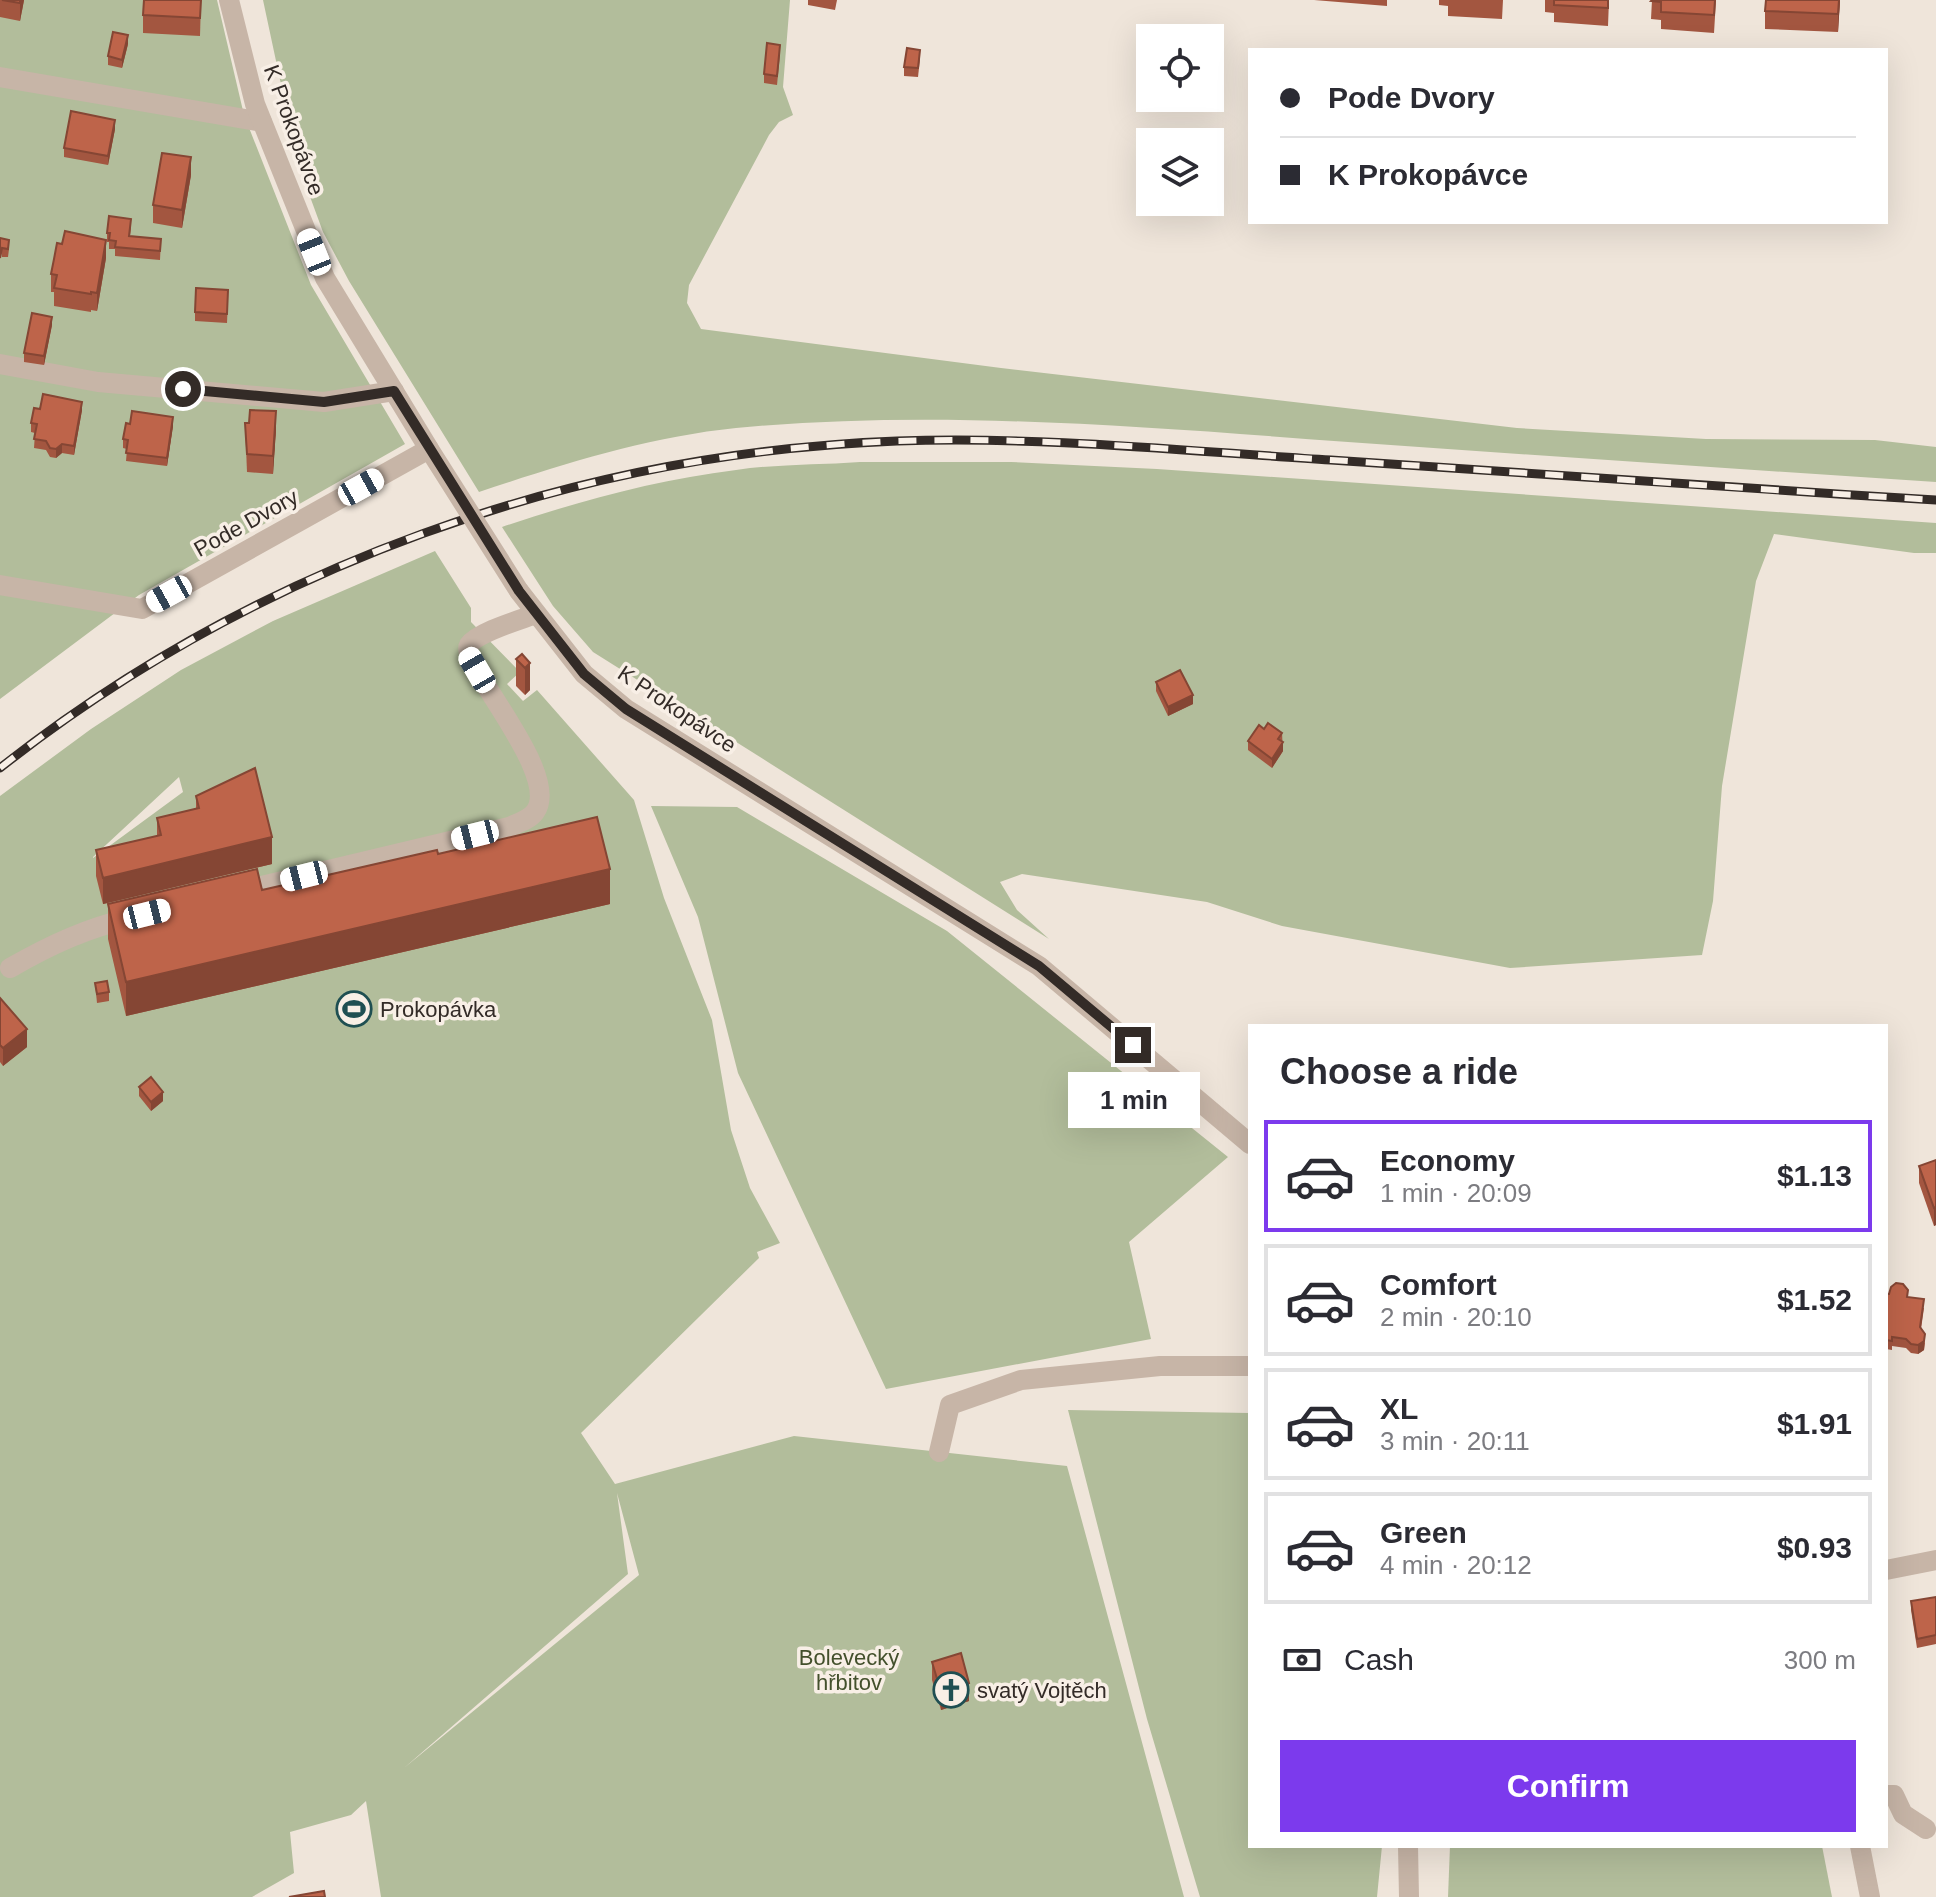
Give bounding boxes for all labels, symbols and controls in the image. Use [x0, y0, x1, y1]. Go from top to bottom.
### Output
map controls [1136, 24, 1224, 216]
button: locate [1136, 24, 1224, 112]
street label: K Prokopávce [259, 61, 329, 199]
text: Pode Dvory [1328, 81, 1495, 114]
button: layers [1136, 128, 1224, 216]
text: K Prokopávce [1328, 158, 1528, 191]
car [294, 225, 334, 279]
route start [165, 371, 201, 407]
car [334, 465, 388, 509]
street label: Pode Dvory [190, 484, 302, 562]
car [142, 572, 196, 616]
car [455, 643, 499, 697]
street label: K Prokopávce [613, 660, 741, 758]
car [449, 818, 501, 852]
car [278, 859, 330, 893]
car [121, 897, 173, 931]
sports icon: Prokopávka [335, 990, 373, 1028]
place label: Prokopávka [380, 997, 497, 1022]
route end [1115, 1027, 1151, 1063]
text: Choose a ride [1280, 1051, 1518, 1092]
callout: 1 min [1067, 1073, 1199, 1129]
text: 1 min [1100, 1085, 1168, 1115]
icon: car [1284, 1140, 1356, 1212]
text: Economy [1380, 1144, 1515, 1177]
text: $1.13 [1777, 1159, 1852, 1192]
text: 1 min · 20:09 [1380, 1178, 1532, 1208]
icon: car [1284, 1264, 1356, 1336]
text: Comfort [1380, 1268, 1497, 1301]
text: $1.52 [1777, 1283, 1852, 1316]
text: 2 min · 20:10 [1380, 1302, 1532, 1332]
icon: car [1284, 1388, 1356, 1460]
text: XL [1380, 1392, 1418, 1425]
text: $1.91 [1777, 1407, 1852, 1440]
text: 3 min · 20:11 [1380, 1426, 1530, 1456]
icon: car [1284, 1512, 1356, 1584]
text: Green [1380, 1516, 1467, 1549]
text: $0.93 [1777, 1531, 1852, 1564]
text: 4 min · 20:12 [1380, 1550, 1532, 1580]
icon: cash [1280, 1638, 1324, 1682]
text: Cash [1344, 1643, 1414, 1676]
park label: Bolevecký hřbitov [799, 1645, 899, 1695]
text: 300 m [1784, 1645, 1856, 1675]
church icon: svatý Vojtěch [932, 1671, 970, 1709]
place label: svatý Vojtěch [977, 1678, 1107, 1703]
button: Confirm [1280, 1740, 1856, 1832]

